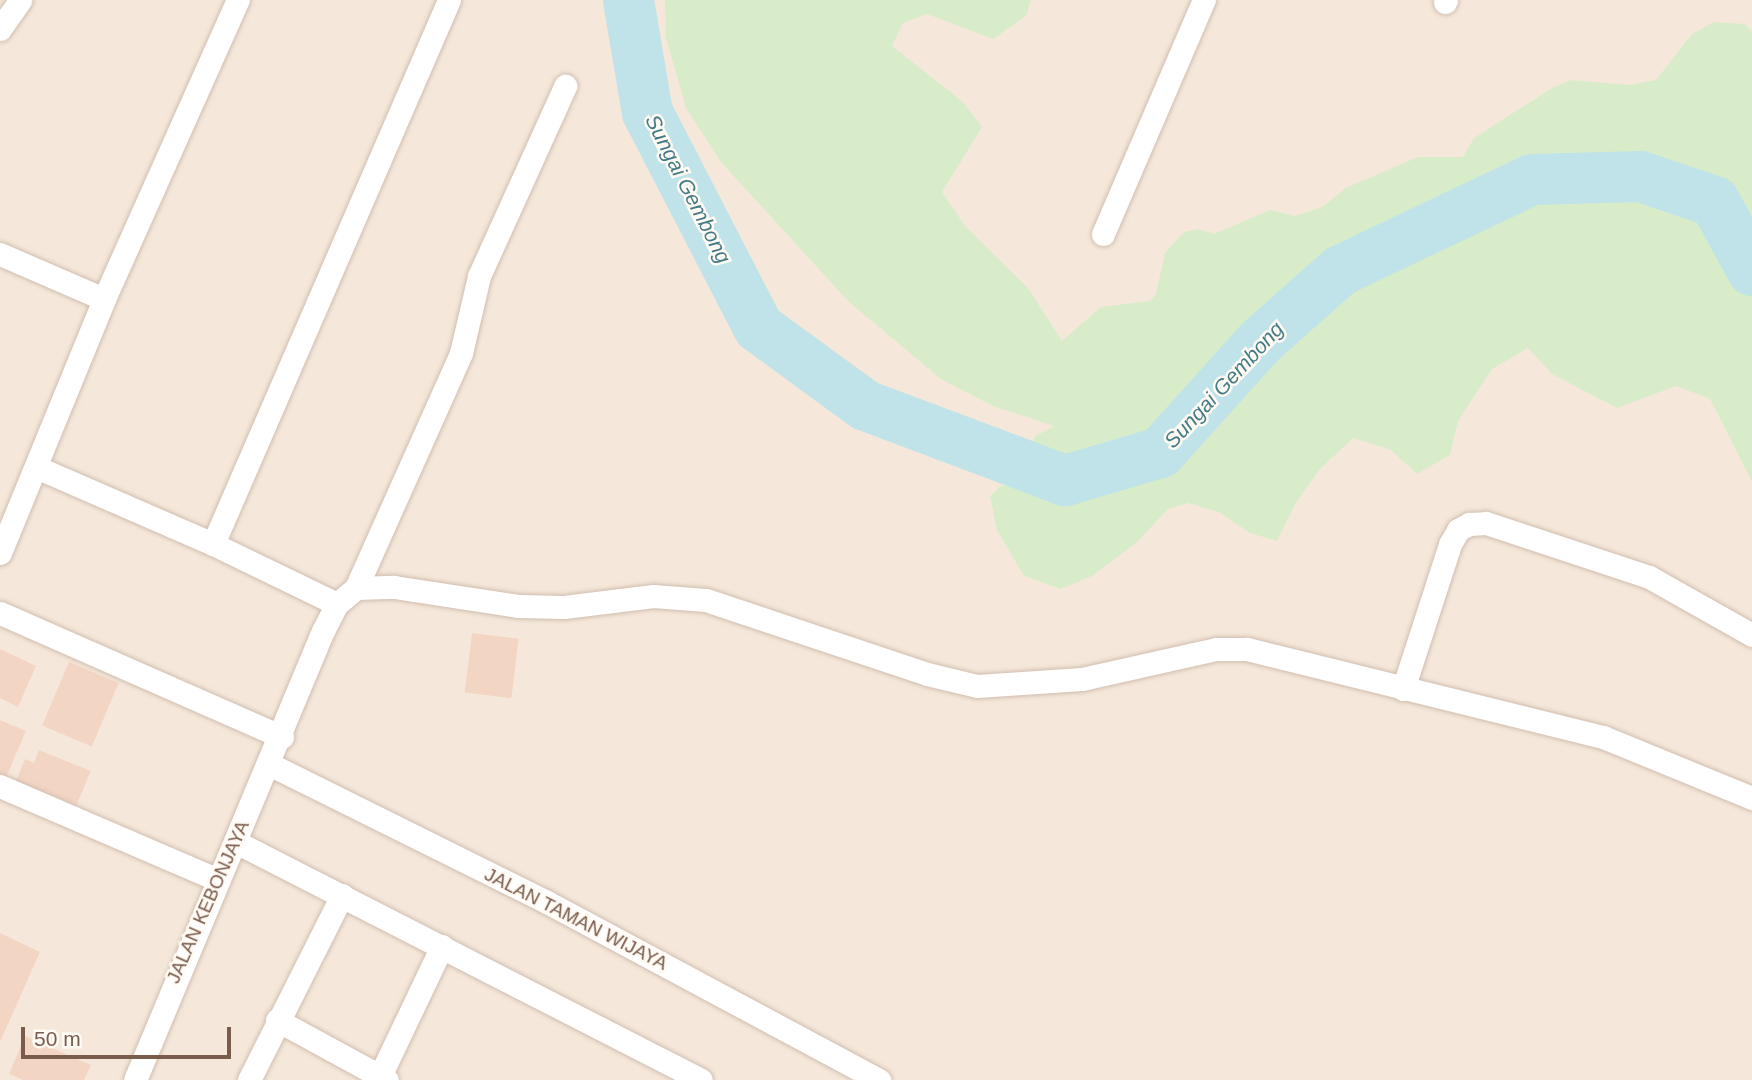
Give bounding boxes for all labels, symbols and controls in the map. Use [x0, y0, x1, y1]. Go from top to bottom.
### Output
water label: Sungai Gembong [640, 110, 736, 268]
water label: Sungai Gembong [1159, 317, 1289, 453]
street label: JALAN KEBONJAYA [162, 817, 254, 987]
street label: JALAN TAMAN WIJAYA [481, 863, 671, 975]
scale bar [24, 1014, 234, 1058]
text: 50 m [34, 1027, 81, 1050]

